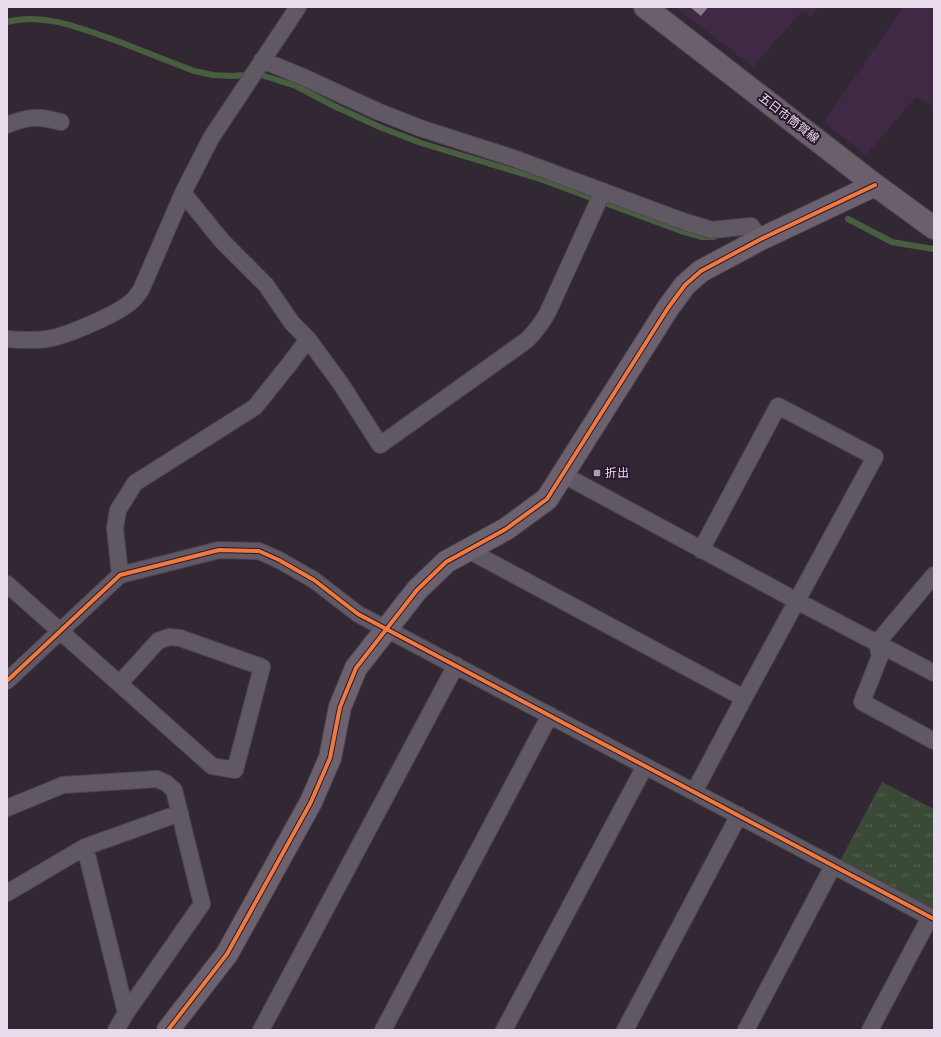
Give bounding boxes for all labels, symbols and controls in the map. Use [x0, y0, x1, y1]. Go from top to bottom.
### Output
street label: 五日市筒賀線 [756, 90, 822, 146]
place label: 折出 [605, 466, 629, 480]
marker: 折出 [592, 468, 602, 478]

